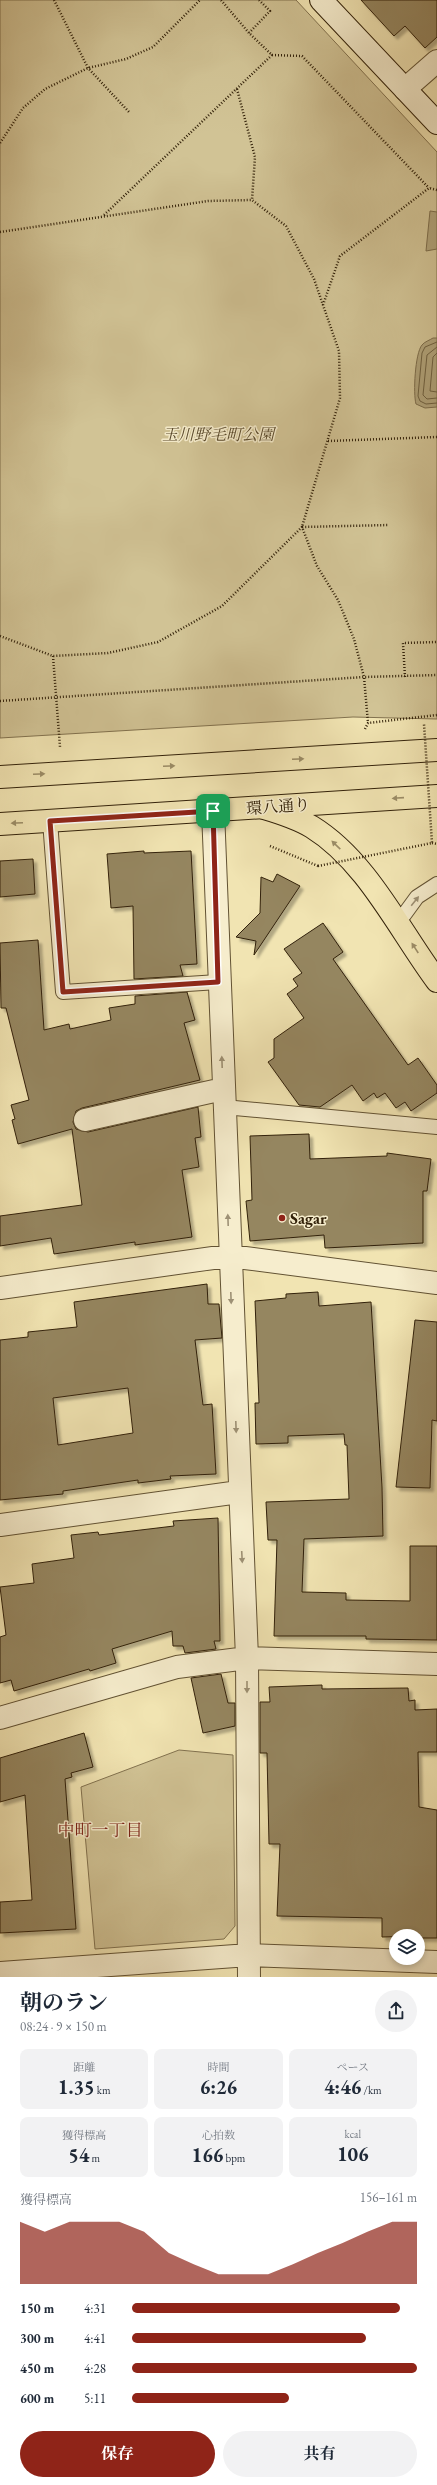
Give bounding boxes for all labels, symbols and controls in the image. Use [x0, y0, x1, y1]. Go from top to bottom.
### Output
park label: 玉川野毛町公園 [162, 424, 277, 445]
one-way arrow [292, 755, 304, 762]
one-way arrow [163, 763, 175, 770]
one-way arrow [33, 771, 45, 778]
pin [196, 794, 230, 828]
street label: 環八通り [245, 794, 311, 819]
one-way arrow [392, 795, 404, 802]
icon: arrive [202, 800, 224, 822]
one-way arrow [11, 819, 23, 826]
one-way arrow [331, 840, 341, 850]
one-way arrow [411, 896, 419, 906]
one-way arrow [411, 943, 419, 954]
one-way arrow [218, 1056, 225, 1068]
place label: Sagar [290, 1208, 327, 1229]
one-way arrow [225, 1213, 231, 1226]
marker: Sagar [277, 1213, 287, 1223]
one-way arrow [228, 1292, 234, 1305]
one-way arrow [233, 1421, 239, 1434]
one-way arrow [239, 1551, 245, 1564]
one-way arrow [244, 1681, 250, 1694]
district label: 中町一丁目 [58, 1819, 143, 1841]
map controls [389, 1929, 425, 1965]
button: layers [389, 1929, 425, 1965]
text: 朝のラン [20, 1988, 108, 2017]
button: share [375, 1990, 417, 2032]
text: 08:24 · 9 × 150 m [20, 2018, 107, 2035]
text: 距離 [73, 2060, 95, 2074]
text: 時間 [207, 2060, 229, 2074]
text: ペース [337, 2060, 369, 2074]
text: 1.35 [58, 2074, 95, 2100]
text: 6:26 [200, 2074, 237, 2100]
text: 4:46 [324, 2074, 361, 2100]
text: km [95, 2083, 110, 2097]
text: /km [361, 2083, 382, 2097]
text: kcal [345, 2127, 361, 2141]
text: 獲得標高 [62, 2128, 106, 2142]
text: 心拍数 [202, 2128, 235, 2142]
text: 106 [337, 2141, 369, 2167]
text: 54 [68, 2142, 89, 2168]
text: 166 [192, 2142, 223, 2168]
text: m [89, 2151, 100, 2165]
text: bpm [223, 2151, 245, 2165]
text: 156–161 m [360, 2189, 417, 2206]
text: 獲得標高 [20, 2191, 72, 2208]
text: 150 m [20, 2300, 54, 2317]
text: 4:31 [84, 2300, 106, 2317]
text: 300 m [20, 2330, 54, 2347]
text: 4:41 [84, 2330, 106, 2347]
text: 450 m [20, 2360, 54, 2377]
text: 4:28 [84, 2360, 106, 2377]
text: 600 m [20, 2390, 54, 2407]
text: 5:11 [84, 2390, 106, 2407]
button: 保存 [20, 2431, 215, 2477]
button: 共有 [223, 2431, 417, 2477]

